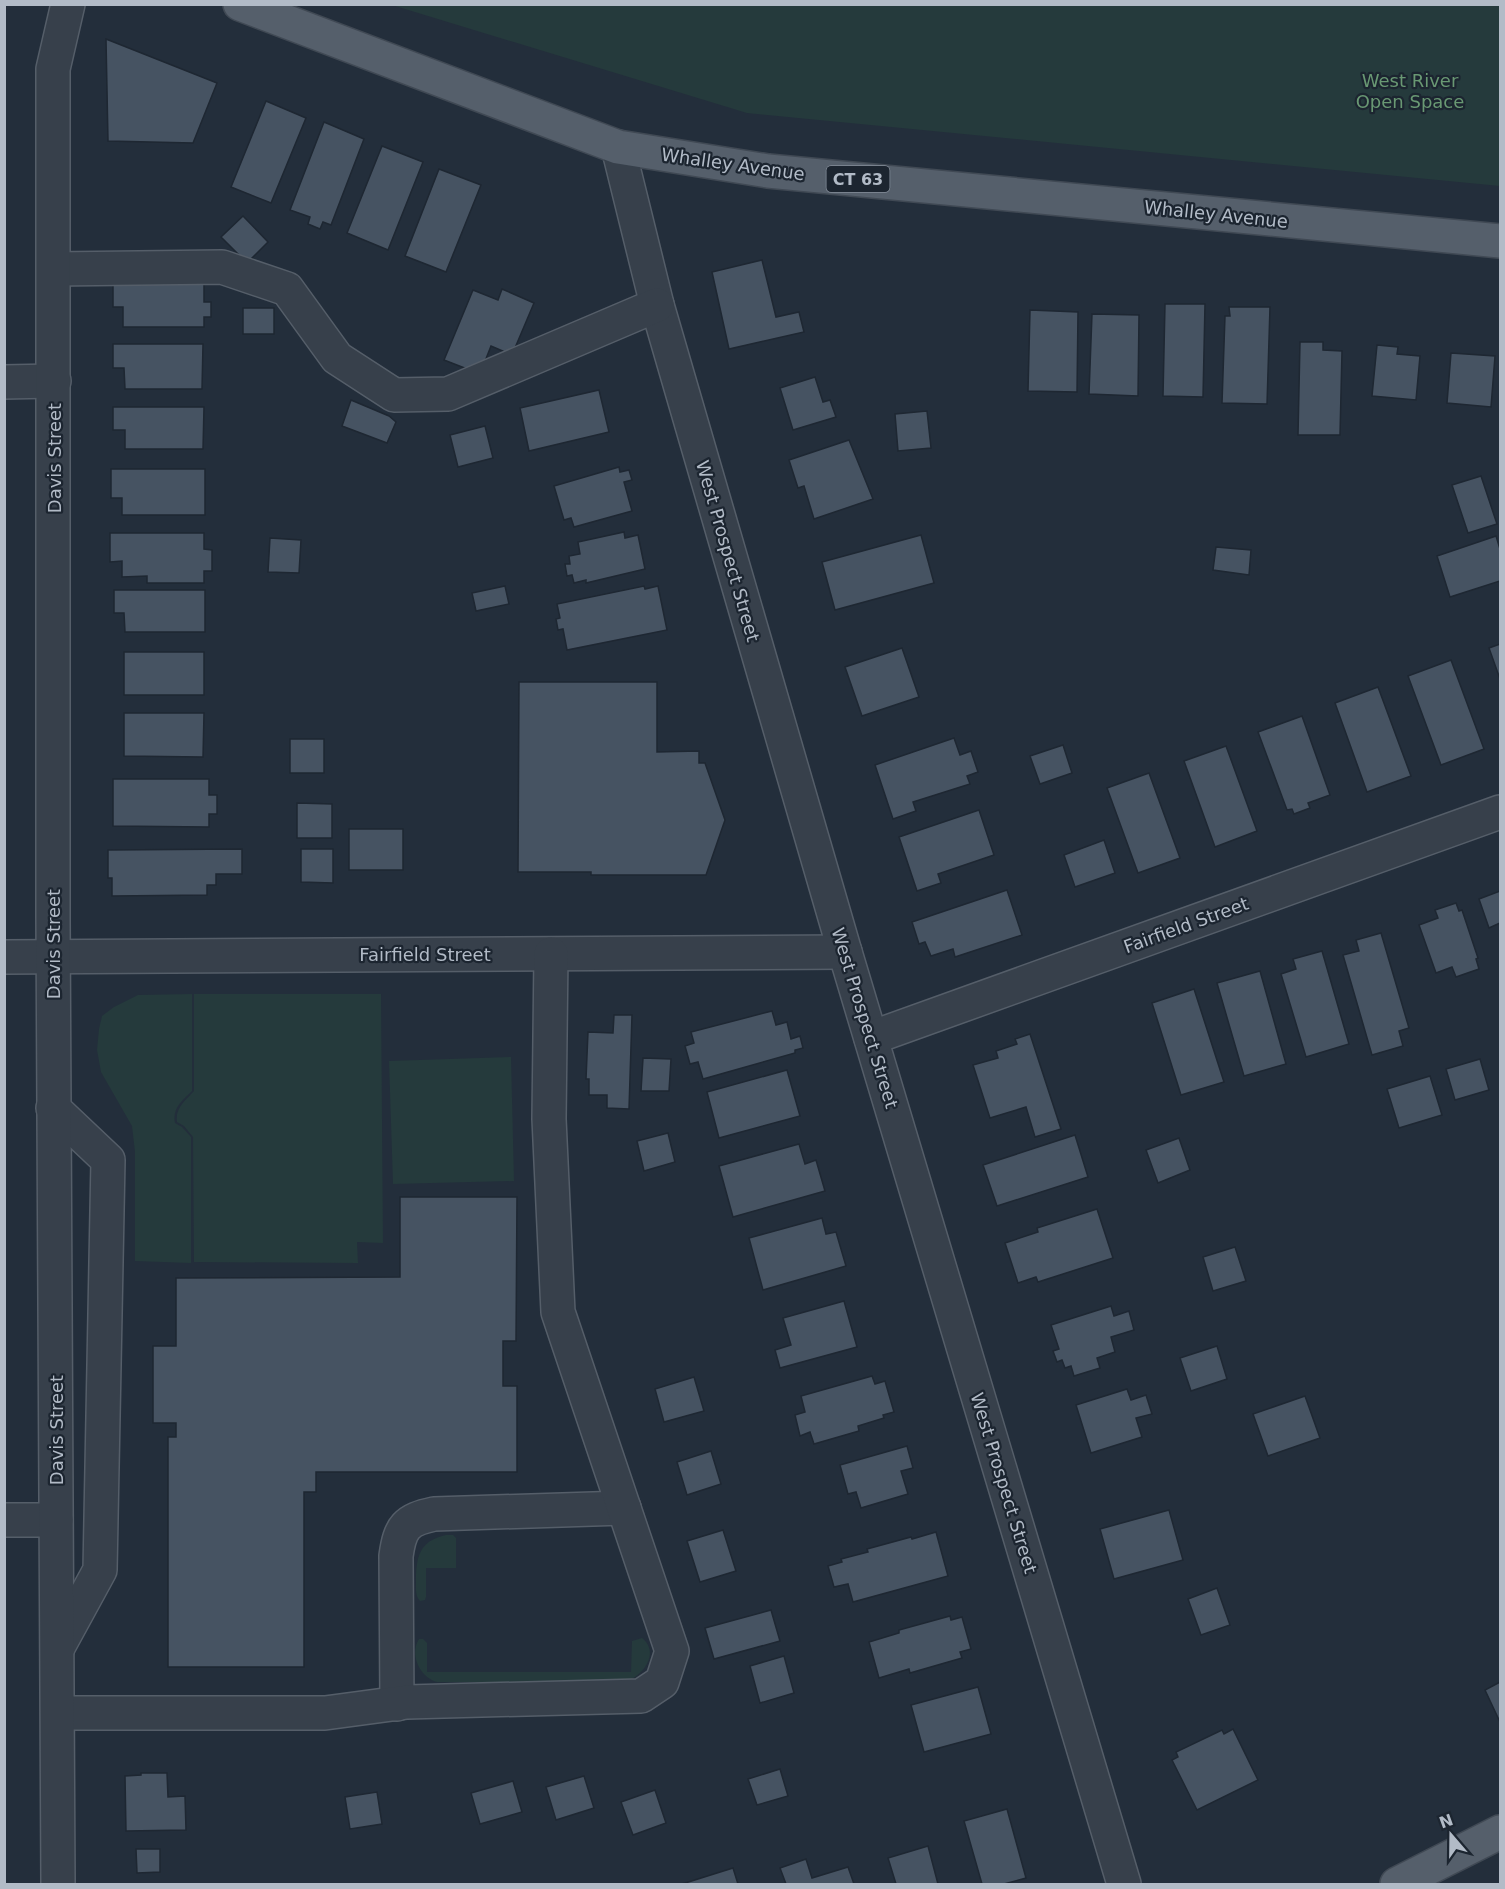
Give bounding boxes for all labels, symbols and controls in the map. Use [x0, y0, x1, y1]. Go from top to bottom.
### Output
park label: West River Open Space [1356, 70, 1464, 112]
street label: Whalley Avenue [660, 144, 806, 184]
road number: CT 63 [826, 166, 890, 192]
street label: Whalley Avenue [1143, 196, 1289, 232]
street label: Davis Street [44, 403, 65, 513]
street label: West Prospect Street [692, 458, 764, 644]
street label: Davis Street [43, 889, 64, 999]
street label: Fairfield Street [1121, 893, 1251, 957]
street label: West Prospect Street [828, 925, 902, 1111]
street label: Fairfield Street [359, 944, 491, 965]
street label: Davis Street [46, 1375, 67, 1485]
street label: West Prospect Street [967, 1390, 1041, 1576]
north arrow [1421, 1805, 1481, 1865]
text: N [1436, 1810, 1456, 1833]

